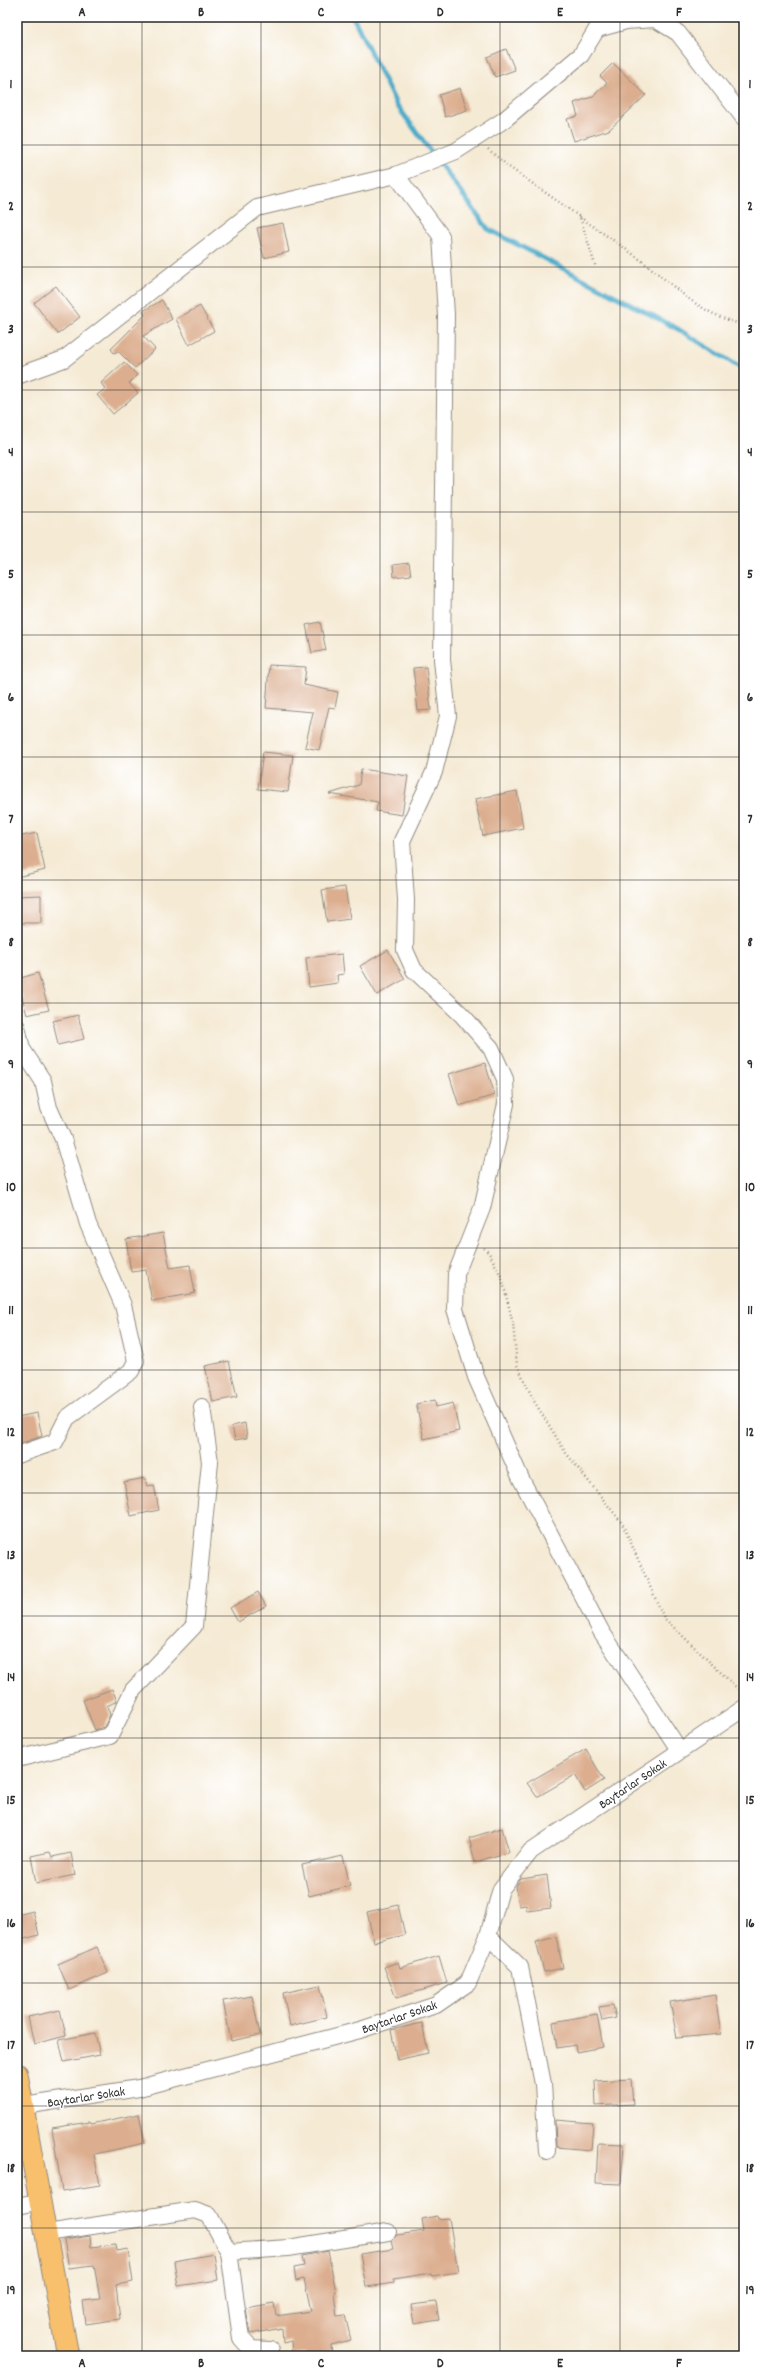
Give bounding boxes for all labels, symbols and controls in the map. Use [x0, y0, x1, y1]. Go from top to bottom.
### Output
text: A [78, 4, 86, 23]
text: B [198, 4, 204, 23]
text: C [318, 4, 325, 23]
text: D [437, 4, 444, 23]
text: E [557, 4, 564, 23]
text: F [676, 4, 682, 23]
text: 1 [10, 76, 13, 95]
text: 1 [749, 76, 752, 95]
text: 2 [8, 198, 14, 217]
text: 2 [747, 198, 753, 217]
text: 3 [8, 321, 14, 340]
text: 3 [747, 321, 753, 340]
text: 4 [8, 444, 14, 463]
text: 4 [747, 444, 753, 463]
text: 5 [8, 566, 14, 585]
text: 5 [747, 566, 753, 585]
text: 6 [8, 689, 15, 708]
text: 6 [747, 689, 754, 708]
text: 7 [9, 811, 14, 830]
text: 7 [748, 811, 753, 830]
text: 8 [8, 934, 14, 953]
text: 8 [747, 934, 753, 953]
text: 9 [8, 1056, 14, 1075]
text: 9 [747, 1056, 753, 1075]
text: 10 [6, 1179, 16, 1198]
text: 10 [745, 1179, 755, 1198]
text: 11 [8, 1302, 14, 1321]
text: 11 [747, 1302, 753, 1321]
text: 12 [7, 1424, 16, 1443]
text: 12 [746, 1424, 755, 1443]
text: 13 [7, 1547, 16, 1566]
text: 13 [746, 1547, 755, 1566]
text: 14 [7, 1669, 15, 1688]
text: 14 [746, 1669, 754, 1688]
street label: Baytarlar Sokak [596, 1755, 671, 1815]
text: 15 [7, 1792, 15, 1811]
text: 15 [746, 1792, 754, 1811]
text: 16 [6, 1915, 16, 1934]
text: 16 [745, 1915, 755, 1934]
street label: Baytarlar Sokak [360, 1997, 440, 2040]
text: 17 [7, 2037, 15, 2056]
text: 17 [746, 2037, 754, 2056]
street label: Baytarlar Sokak [46, 2083, 127, 2114]
text: 18 [7, 2160, 15, 2179]
text: 18 [746, 2160, 754, 2179]
text: 19 [7, 2282, 15, 2301]
text: 19 [746, 2282, 754, 2301]
text: A [78, 2355, 86, 2373]
text: B [198, 2355, 204, 2373]
text: C [318, 2355, 325, 2373]
text: D [437, 2355, 444, 2373]
text: E [557, 2355, 564, 2373]
text: F [676, 2355, 682, 2373]

